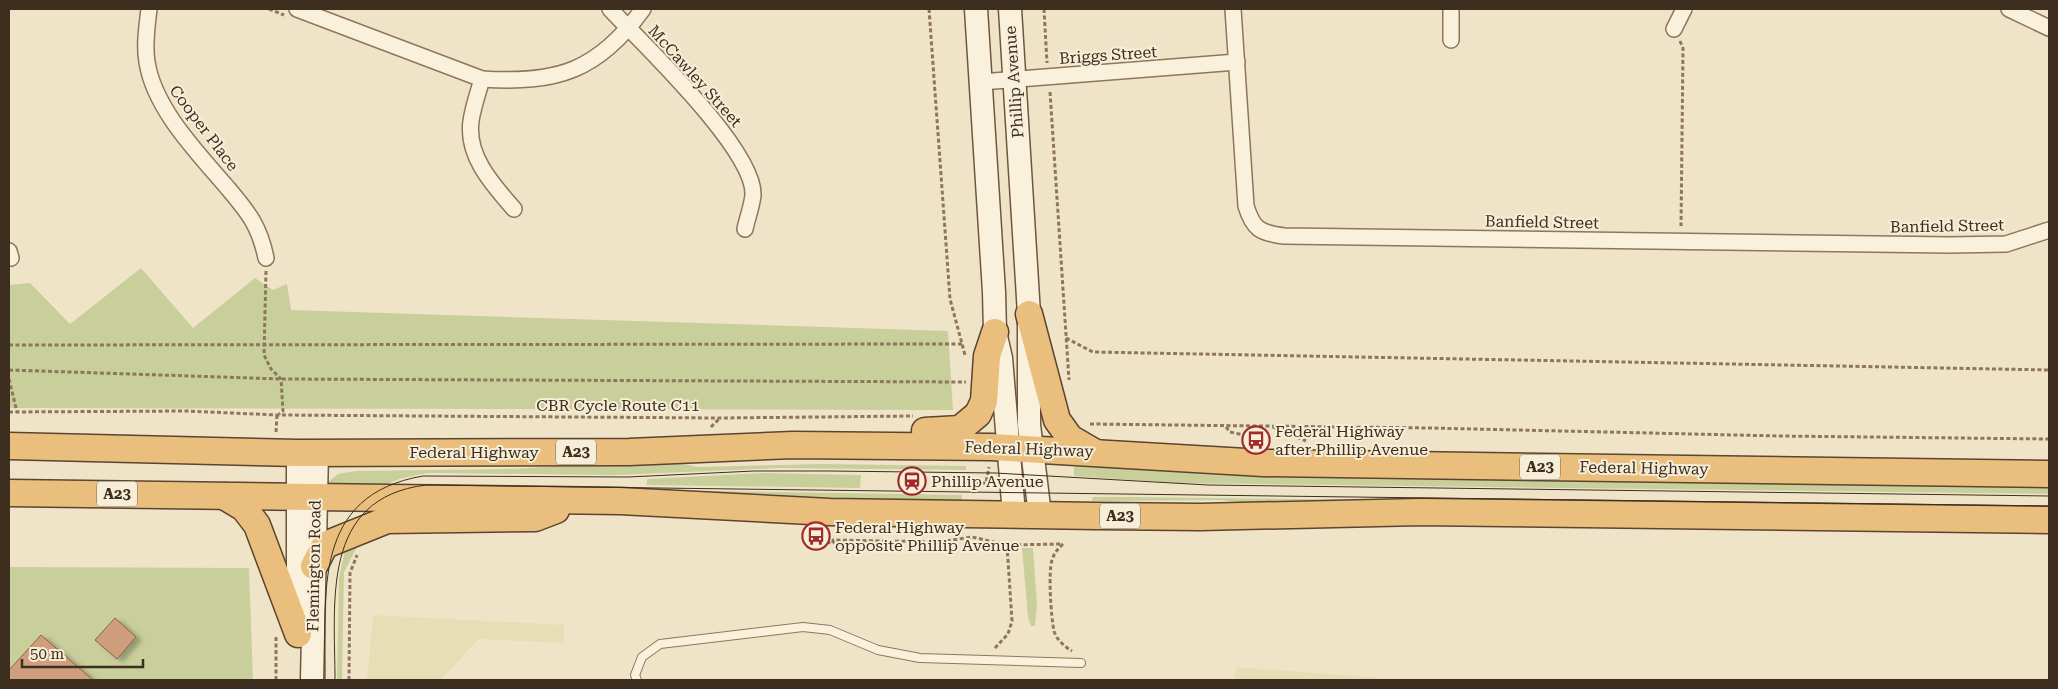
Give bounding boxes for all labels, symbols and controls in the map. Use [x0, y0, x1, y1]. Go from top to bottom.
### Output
street label: McCawley Street [644, 21, 746, 131]
street label: Phillip Avenue [1001, 25, 1027, 139]
street label: Briggs Street [1058, 42, 1158, 68]
street label: Cooper Place [166, 81, 243, 175]
street label: Banfield Street [1485, 212, 1599, 232]
street label: Banfield Street [1890, 216, 2004, 236]
street label: CBR Cycle Route C11 [536, 396, 700, 415]
place label: Federal Highway after Phillip Avenue [1275, 422, 1428, 459]
bus stop icon: Federal Highway after Phillip Avenue [1241, 425, 1271, 455]
street label: Federal Highway [964, 437, 1094, 461]
road number: A23 [556, 440, 596, 464]
street label: Federal Highway [409, 443, 539, 462]
road number: A23 [1520, 454, 1560, 480]
street label: Federal Highway [1579, 457, 1709, 479]
station icon: Phillip Avenue [897, 466, 927, 496]
place label: Phillip Avenue [931, 472, 1044, 491]
road number: A23 [97, 482, 137, 506]
street label: Flemington Road [303, 500, 325, 632]
road number: A23 [1100, 504, 1140, 528]
place label: Federal Highway opposite Phillip Avenue [835, 518, 1020, 555]
bus stop icon: Federal Highway opposite Phillip Avenue [801, 521, 831, 551]
scale bar [22, 636, 144, 668]
text: 50 m [30, 645, 65, 663]

